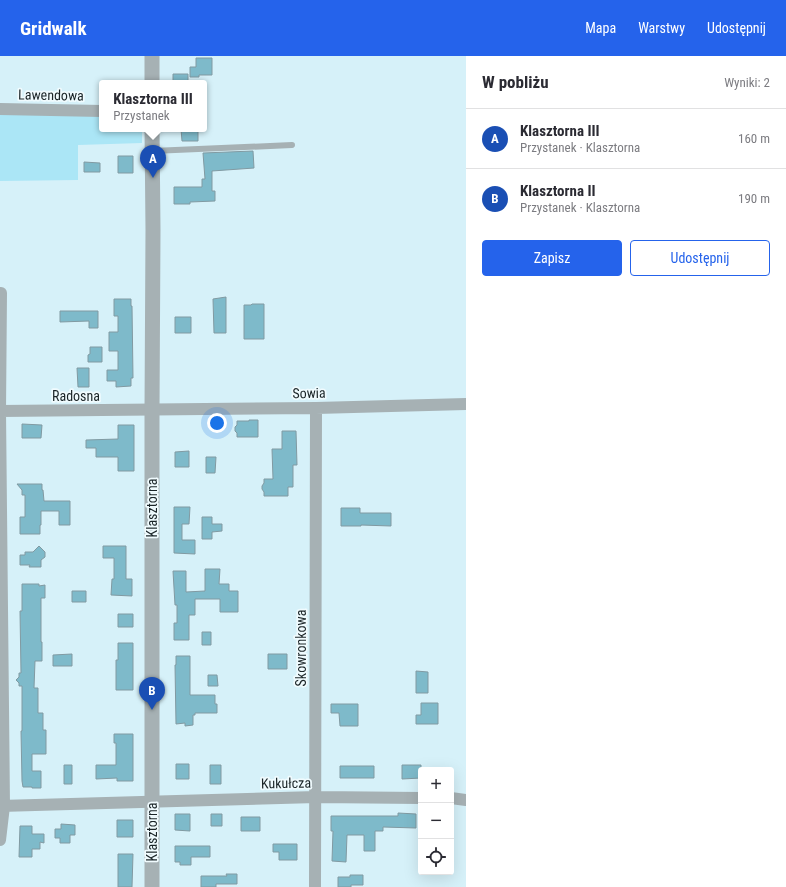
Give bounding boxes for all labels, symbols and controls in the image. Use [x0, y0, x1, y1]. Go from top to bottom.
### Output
text: Gridwalk [20, 17, 86, 40]
text: Mapa [585, 20, 616, 36]
text: Warstwy [638, 20, 685, 36]
text: Udostępnij [707, 20, 766, 36]
text: W pobliżu [482, 72, 549, 92]
text: Wyniki: 2 [724, 75, 770, 90]
popup [99, 80, 207, 132]
street label: Lawendowa [18, 86, 84, 104]
text: Klasztorna III [113, 90, 193, 108]
text: Przystanek [113, 108, 170, 123]
text: Klasztorna III [520, 122, 600, 140]
text: A [491, 131, 499, 146]
text: 160 m [738, 131, 770, 146]
text: Przystanek · Klasztorna [520, 140, 640, 155]
pin: A [140, 145, 166, 178]
text: Klasztorna II [520, 182, 596, 200]
text: B [491, 191, 499, 206]
text: 190 m [738, 191, 770, 206]
text: Przystanek · Klasztorna [520, 200, 640, 215]
button: Zapisz [482, 240, 622, 276]
button: Udostępnij [630, 240, 770, 276]
street label: Sowia [292, 385, 326, 401]
street label: Radosna [52, 388, 100, 404]
your location [207, 413, 227, 433]
street label: Klasztorna [144, 479, 160, 537]
street label: Skowronkowa [293, 610, 309, 686]
pin: B [139, 677, 165, 710]
map controls [418, 767, 454, 875]
button: + [418, 767, 454, 803]
street label: Kukułcza [261, 775, 311, 791]
street label: Klasztorna [144, 803, 160, 861]
button: − [418, 803, 454, 839]
button: locate [418, 839, 454, 875]

